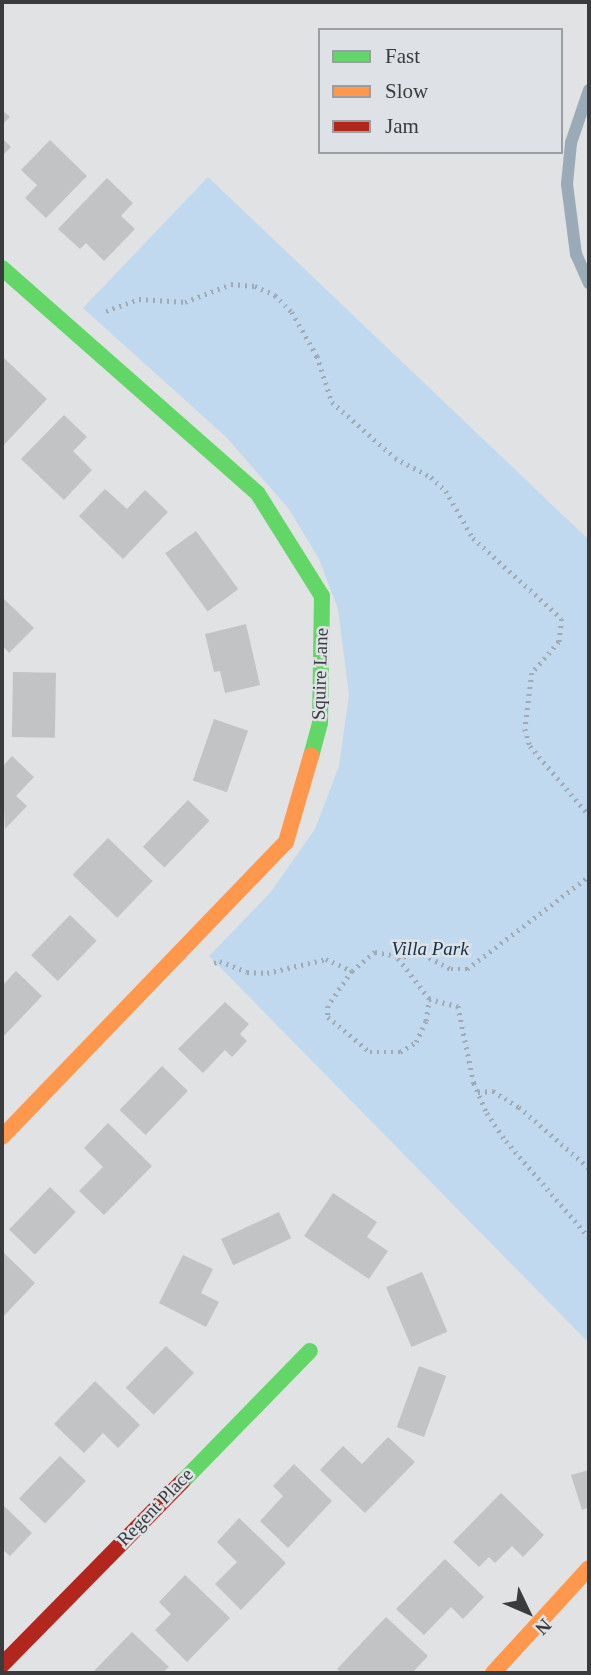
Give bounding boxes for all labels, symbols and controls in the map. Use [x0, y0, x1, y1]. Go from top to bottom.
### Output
legend [318, 28, 563, 154]
text: Fast [385, 44, 420, 68]
text: Slow [385, 79, 428, 103]
text: Jam [385, 114, 419, 138]
street label: Squire Lane [307, 627, 333, 721]
park label: Villa Park [391, 938, 469, 960]
street label: Regent Place [112, 1463, 198, 1551]
north arrow [493, 1577, 563, 1647]
text: N [531, 1615, 556, 1639]

